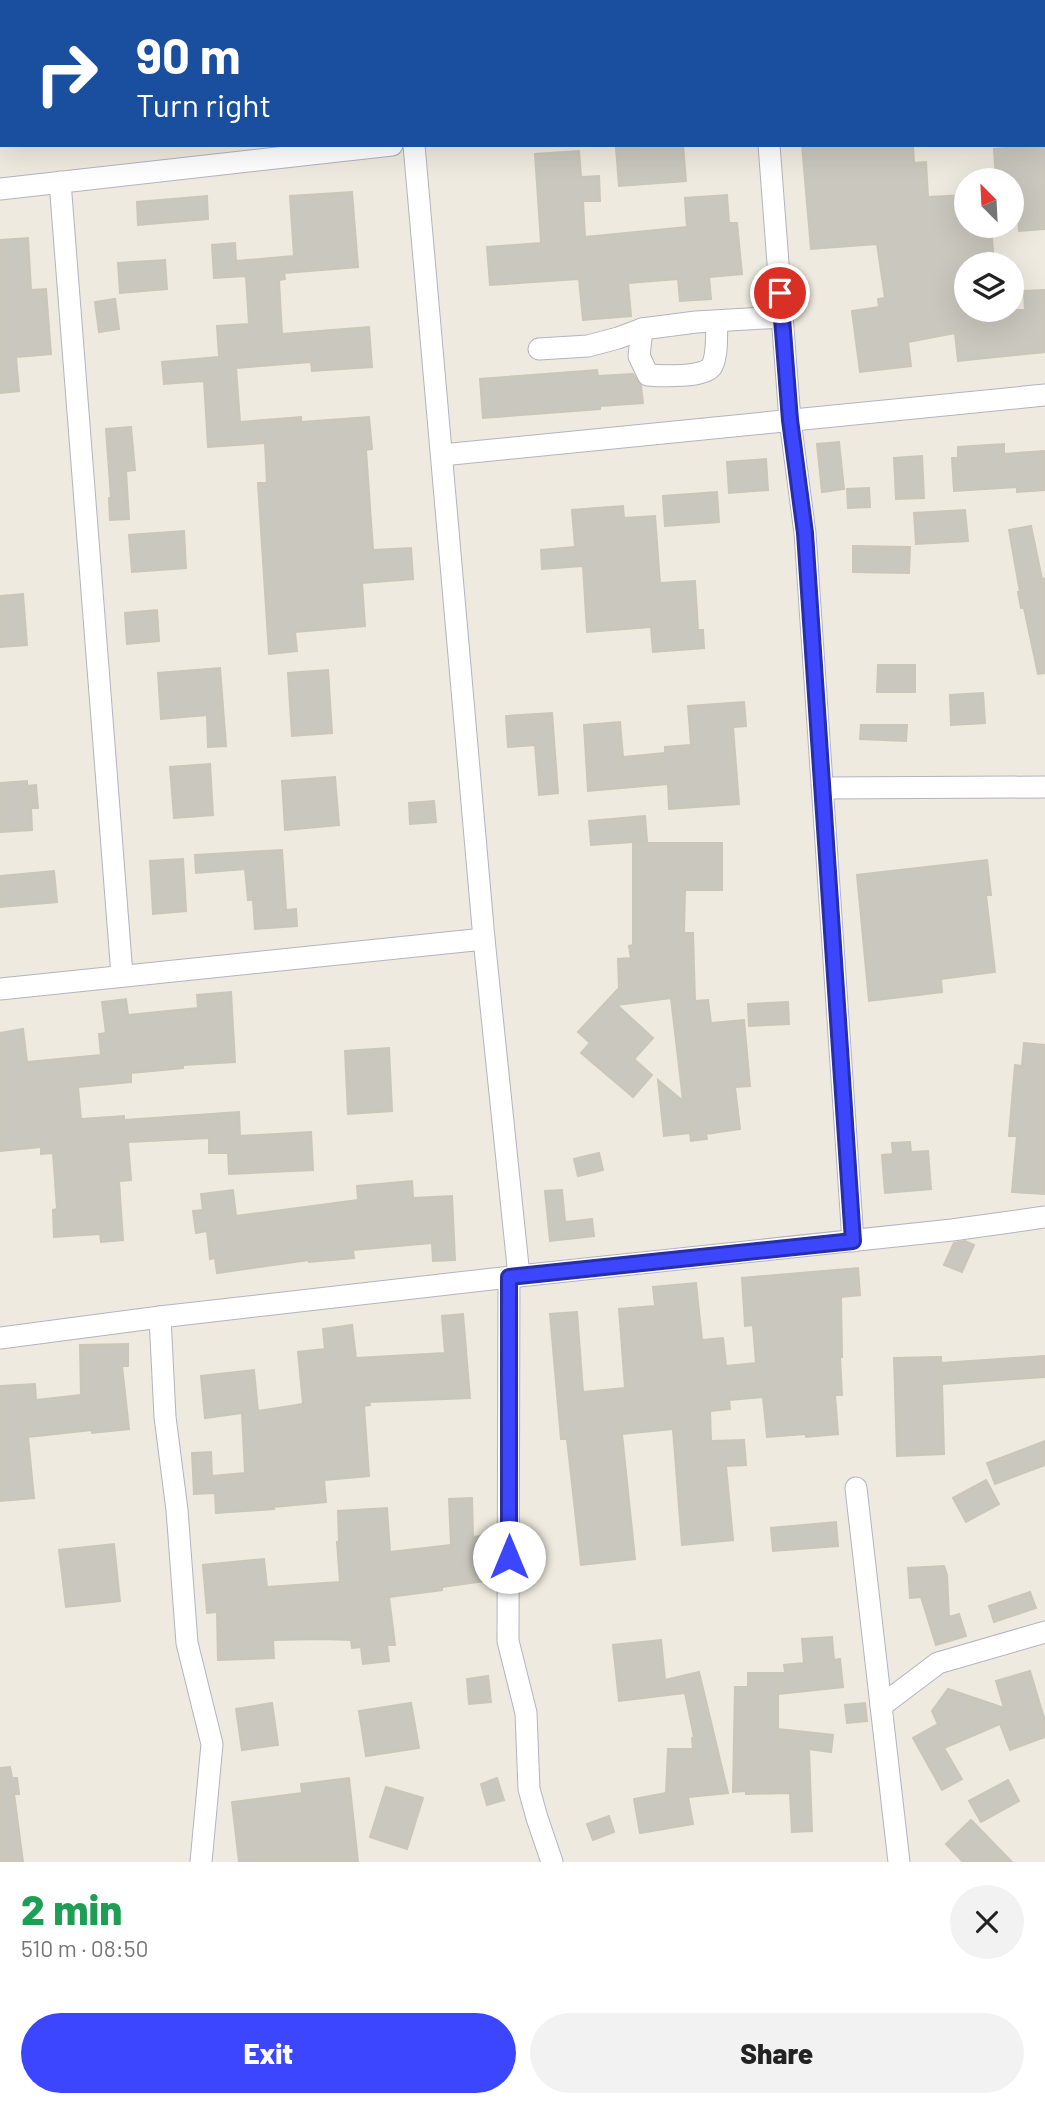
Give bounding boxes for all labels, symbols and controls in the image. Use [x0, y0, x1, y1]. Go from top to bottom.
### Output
text: 90 m [136, 25, 241, 84]
icon: right [21, 28, 112, 119]
text: Turn right [136, 85, 271, 123]
north arrow [954, 168, 1024, 238]
map controls [954, 168, 1024, 322]
button: layers [954, 252, 1024, 322]
pin [750, 263, 810, 323]
icon: arrive [761, 274, 799, 312]
position arrow [472, 1520, 546, 1594]
text: 2 min [21, 1883, 122, 1933]
button: close [950, 1885, 1024, 1959]
text: 510 m · 08:50 [21, 1934, 148, 1962]
button: Exit [21, 2013, 516, 2093]
button: Share [530, 2013, 1024, 2093]

